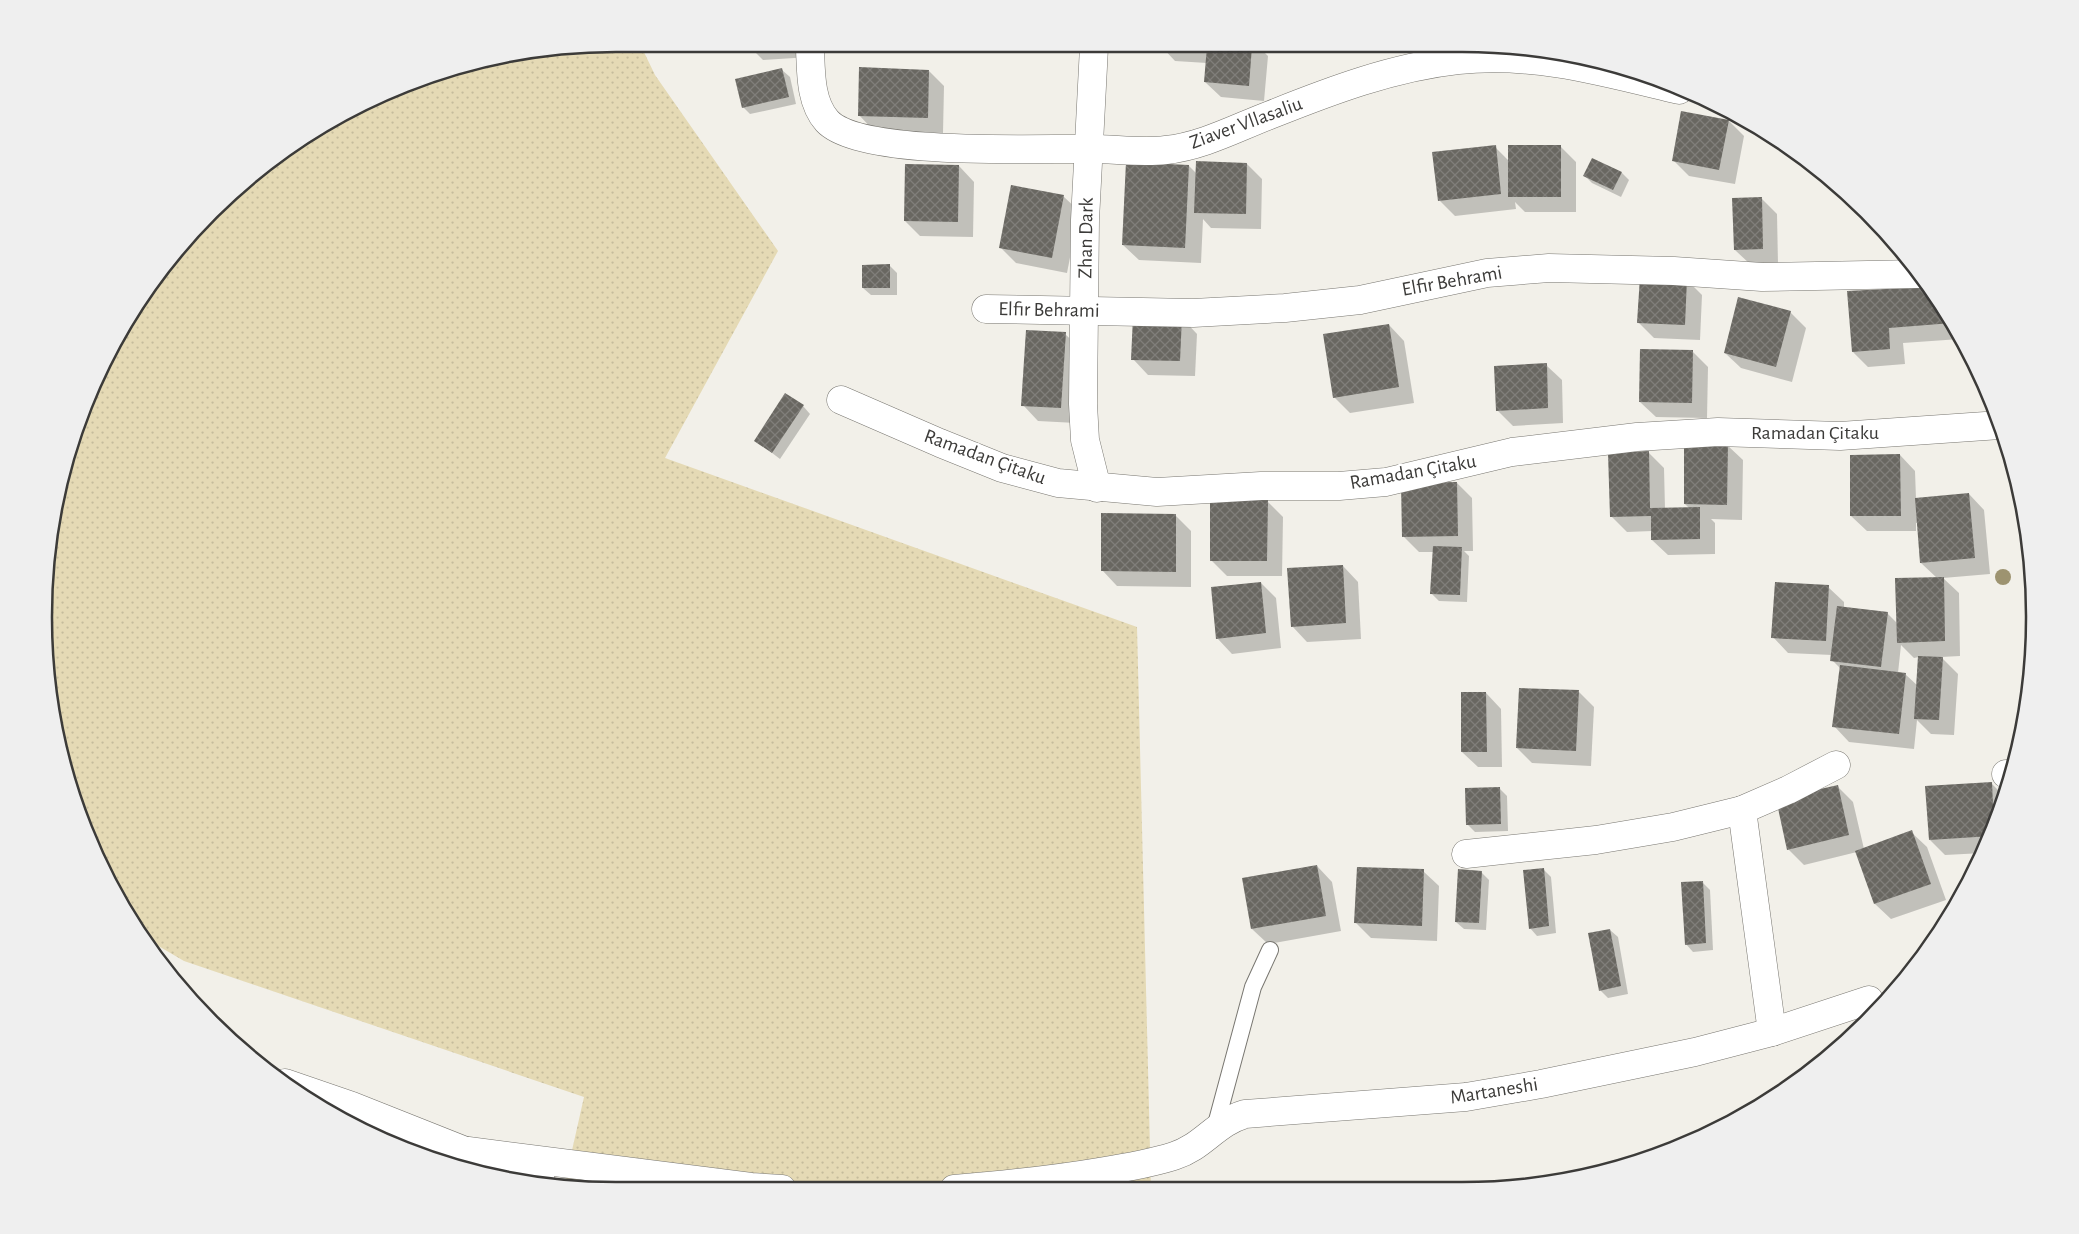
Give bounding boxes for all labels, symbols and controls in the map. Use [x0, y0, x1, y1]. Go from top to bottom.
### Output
street label: Ziaver Vllasaliu [1187, 93, 1305, 153]
street label: Zhan Dark [1075, 197, 1097, 279]
street label: Elfir Behrami [1400, 262, 1504, 300]
street label: Elfir Behrami [998, 299, 1100, 321]
street label: Ramadan Çitaku [1751, 423, 1879, 443]
street label: Ramadan Çitaku [921, 426, 1049, 488]
street label: Ramadan Çitaku [1348, 451, 1478, 493]
street label: Martaneshi [1449, 1074, 1539, 1108]

